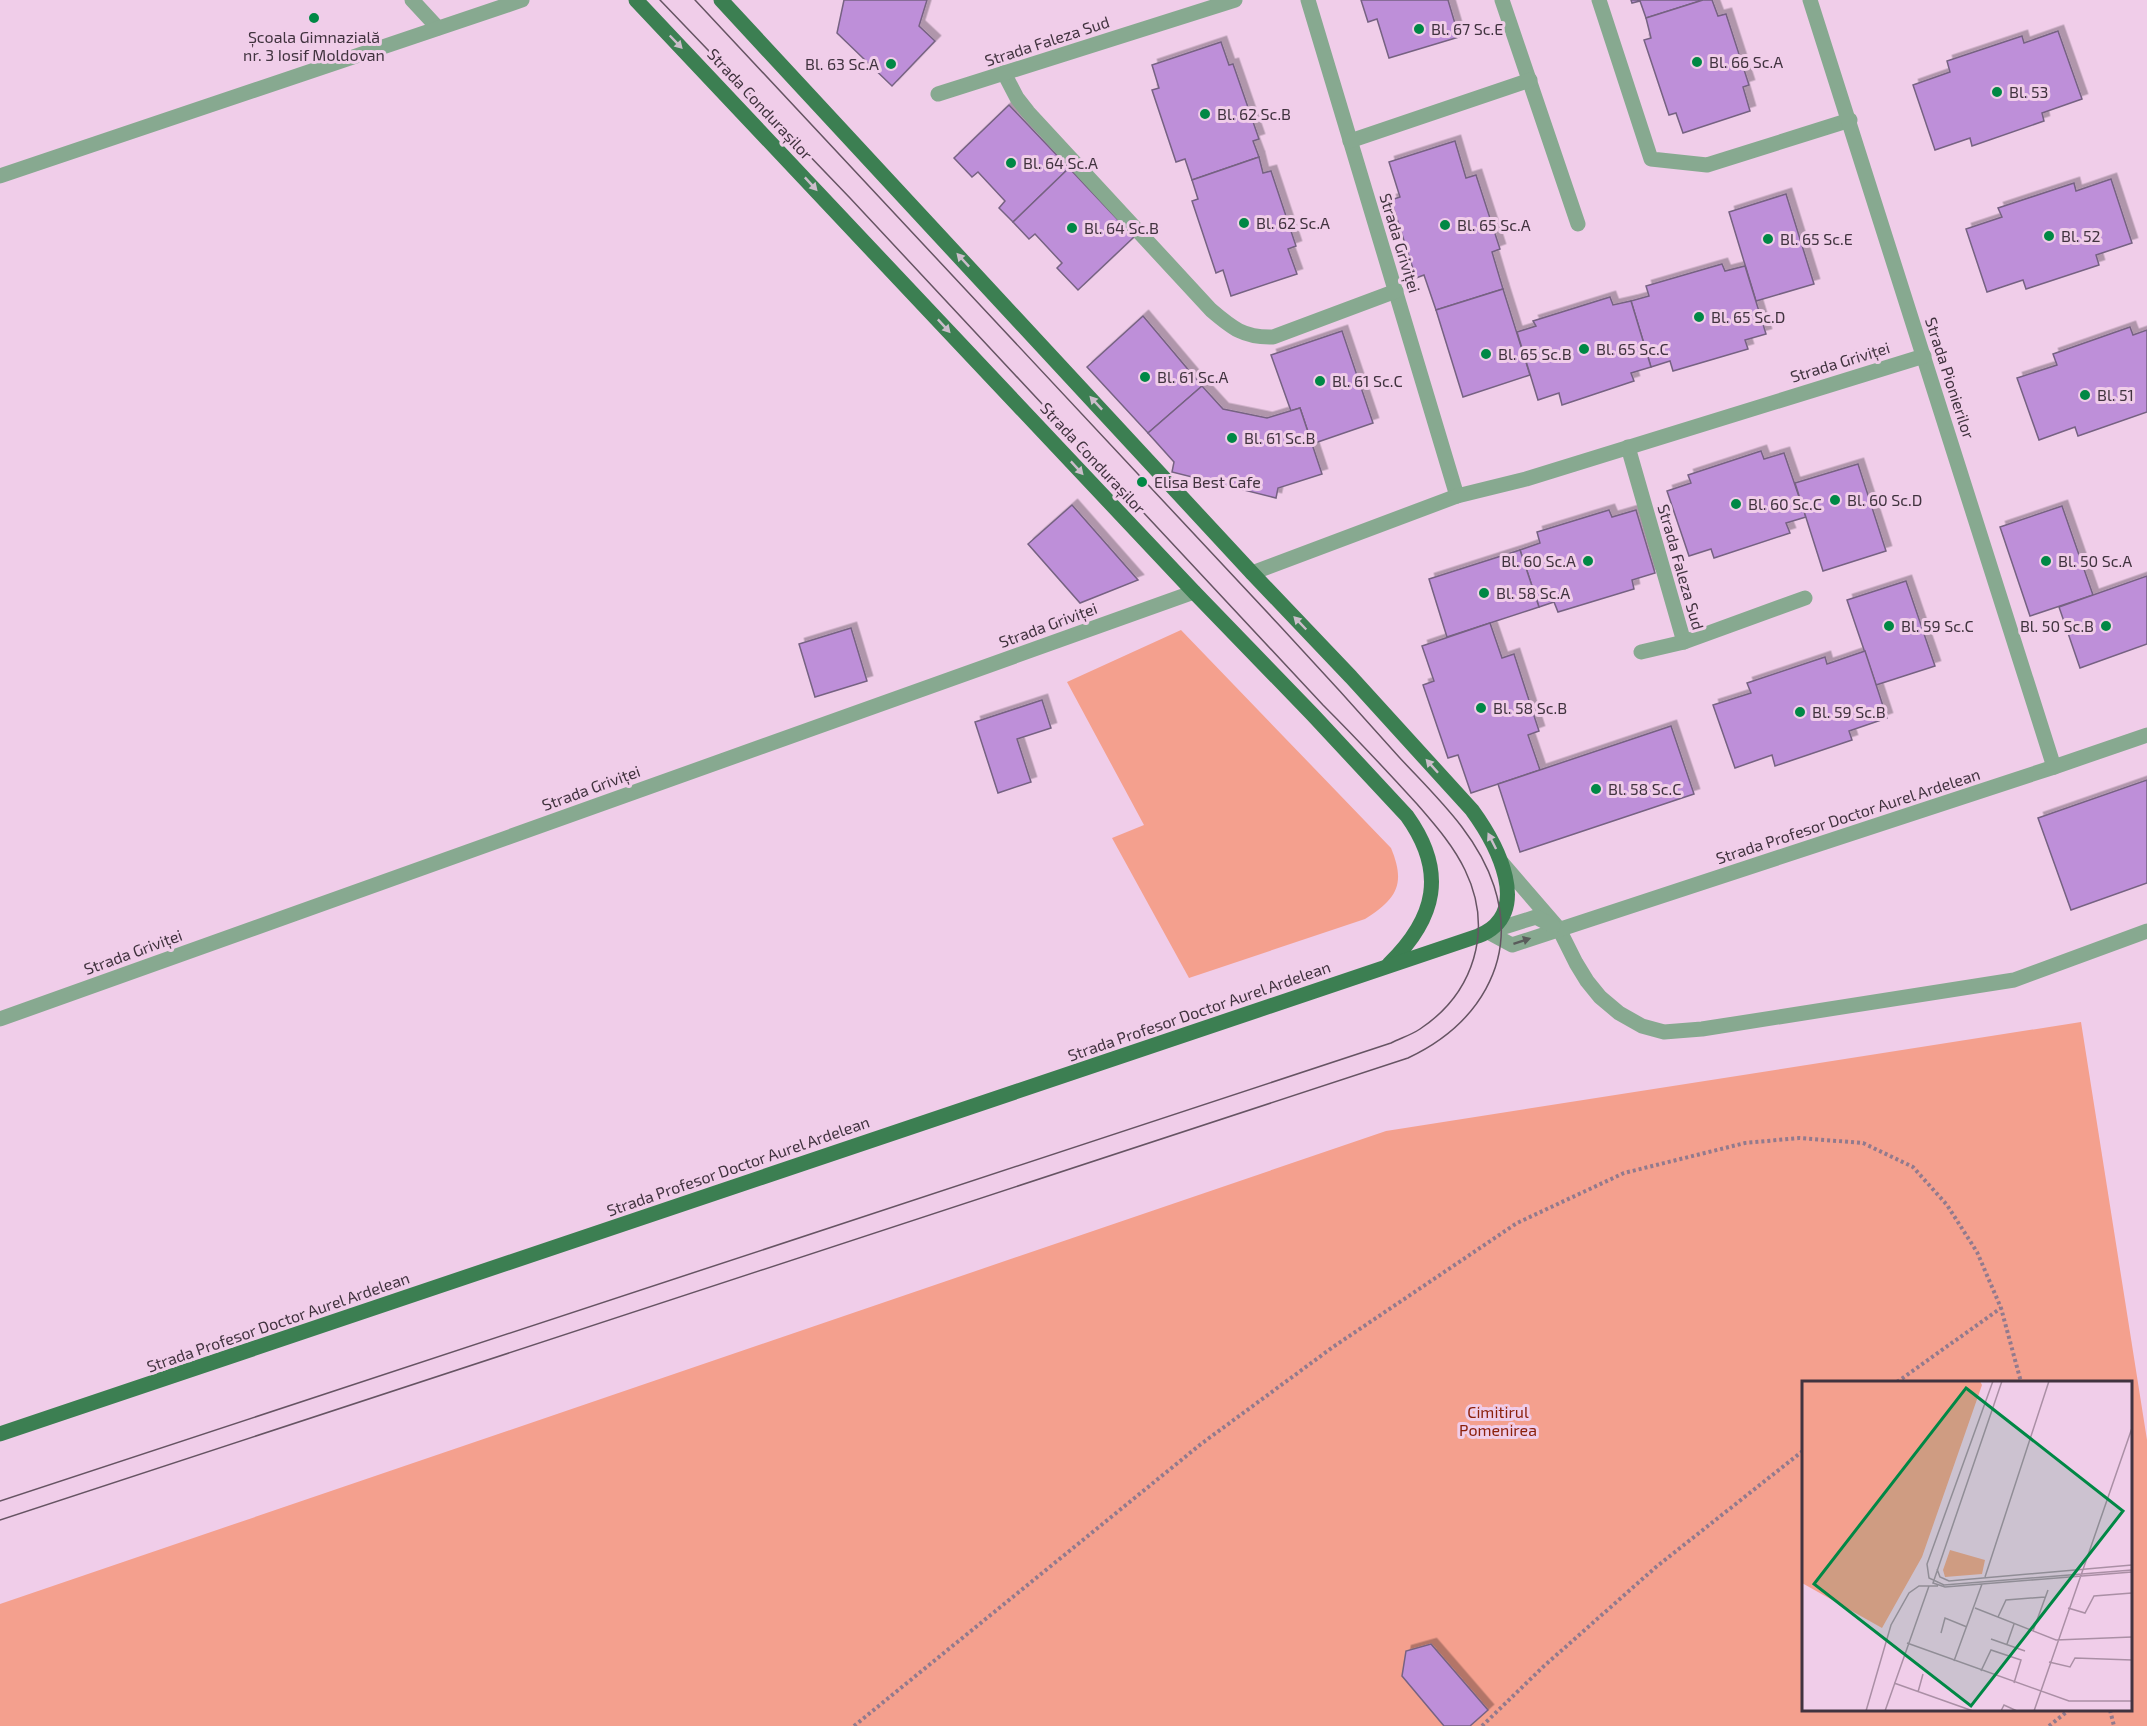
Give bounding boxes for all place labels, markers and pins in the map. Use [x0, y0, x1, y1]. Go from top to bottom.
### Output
marker: Școala Gimnazială nr. 3 Iosif Moldovan [307, 11, 321, 25]
place label: Bl. 67 Sc.E [1431, 19, 1503, 38]
marker: Bl. 67 Sc.E [1412, 22, 1426, 36]
place label: Școala Gimnazială nr. 3 Iosif Moldovan [243, 27, 385, 64]
place label: Bl. 66 Sc.A [1709, 52, 1783, 71]
place label: Bl. 63 Sc.A [805, 54, 879, 73]
marker: Bl. 66 Sc.A [1690, 55, 1704, 69]
marker: Bl. 63 Sc.A [884, 57, 898, 71]
place label: Bl. 53 [2009, 82, 2048, 101]
marker: Bl. 53 [1990, 85, 2004, 99]
place label: Bl. 62 Sc.B [1217, 104, 1291, 123]
marker: Bl. 62 Sc.B [1198, 107, 1212, 121]
place label: Bl. 64 Sc.A [1023, 153, 1098, 172]
marker: Bl. 64 Sc.A [1004, 156, 1018, 170]
place label: Bl. 62 Sc.A [1256, 213, 1330, 232]
place label: Bl. 65 Sc.A [1457, 215, 1531, 234]
marker: Bl. 62 Sc.A [1237, 216, 1251, 230]
place label: Bl. 64 Sc.B [1084, 218, 1159, 237]
marker: Bl. 65 Sc.A [1438, 218, 1452, 232]
marker: Bl. 64 Sc.B [1065, 221, 1079, 235]
place label: Bl. 52 [2061, 226, 2100, 245]
place label: Bl. 65 Sc.E [1780, 229, 1853, 248]
marker: Bl. 52 [2042, 229, 2056, 243]
marker: Bl. 65 Sc.E [1761, 232, 1775, 246]
place label: Bl. 65 Sc.D [1711, 307, 1785, 326]
marker: Bl. 65 Sc.D [1692, 310, 1706, 324]
place label: Bl. 65 Sc.C [1596, 339, 1669, 358]
marker: Bl. 65 Sc.C [1577, 342, 1591, 356]
place label: Bl. 65 Sc.B [1498, 344, 1572, 363]
marker: Bl. 65 Sc.B [1479, 347, 1493, 361]
place label: Bl. 61 Sc.A [1157, 367, 1228, 386]
marker: Bl. 61 Sc.A [1138, 370, 1152, 384]
place label: Bl. 61 Sc.C [1332, 371, 1403, 390]
marker: Bl. 61 Sc.C [1313, 374, 1327, 388]
place label: Bl. 51 [2097, 385, 2134, 404]
marker: Bl. 51 [2078, 388, 2092, 402]
place label: Bl. 61 Sc.B [1244, 428, 1315, 447]
marker: Bl. 61 Sc.B [1225, 431, 1239, 445]
place label: Elisa Best Cafe [1154, 472, 1261, 491]
marker: Elisa Best Cafe [1135, 475, 1149, 489]
place label: Bl. 60 Sc.D [1847, 490, 1922, 509]
marker: Bl. 60 Sc.D [1828, 493, 1842, 507]
place label: Bl. 60 Sc.C [1748, 494, 1822, 513]
marker: Bl. 60 Sc.C [1729, 497, 1743, 511]
place label: Bl. 60 Sc.A [1501, 551, 1576, 570]
place label: Bl. 50 Sc.A [2058, 551, 2132, 570]
marker: Bl. 60 Sc.A [1581, 554, 1595, 568]
marker: Bl. 50 Sc.A [2039, 554, 2053, 568]
place label: Bl. 58 Sc.A [1496, 583, 1570, 602]
marker: Bl. 58 Sc.A [1477, 586, 1491, 600]
place label: Bl. 59 Sc.C [1901, 616, 1974, 635]
place label: Bl. 50 Sc.B [2020, 616, 2094, 635]
marker: Bl. 59 Sc.C [1882, 619, 1896, 633]
marker: Bl. 50 Sc.B [2099, 619, 2113, 633]
place label: Bl. 58 Sc.B [1493, 698, 1567, 717]
marker: Bl. 58 Sc.B [1474, 701, 1488, 715]
place label: Bl. 59 Sc.B [1812, 702, 1886, 721]
marker: Bl. 59 Sc.B [1793, 705, 1807, 719]
place label: Bl. 58 Sc.C [1608, 779, 1681, 798]
marker: Bl. 58 Sc.C [1589, 782, 1603, 796]

